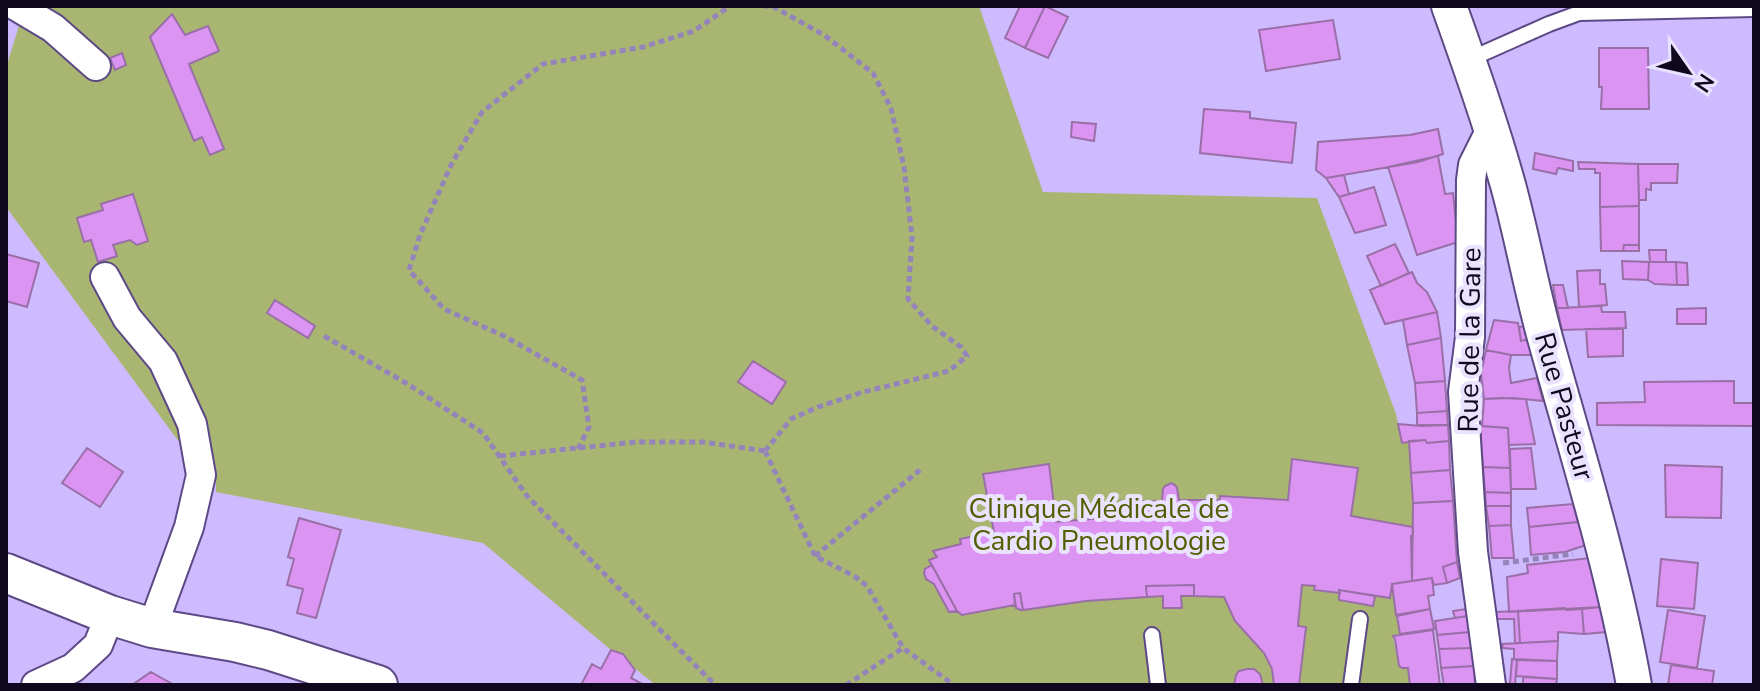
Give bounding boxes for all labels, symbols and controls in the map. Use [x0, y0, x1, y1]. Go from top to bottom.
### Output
north arrow [1648, 32, 1728, 112]
text: N [1687, 67, 1721, 98]
street label: Rue de la Gare [1449, 247, 1491, 433]
street label: Rue Pasteur [1525, 328, 1603, 485]
park label: Clinique Médicale de Cardio Pneumologie [969, 490, 1229, 560]

